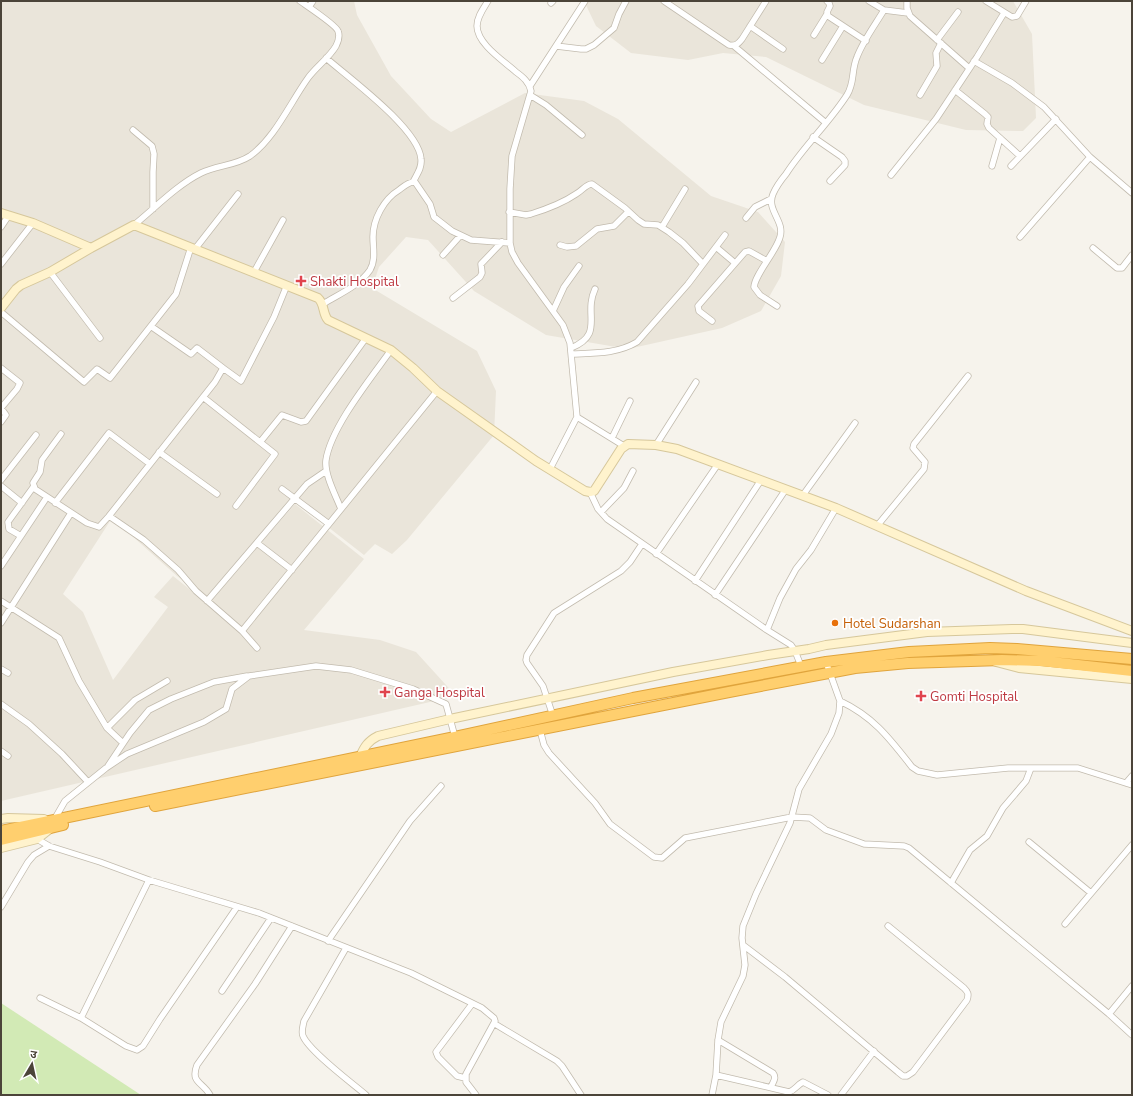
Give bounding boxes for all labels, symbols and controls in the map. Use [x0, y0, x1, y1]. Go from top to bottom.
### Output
place label: Shakti Hospital [310, 273, 399, 291]
marker: Shakti Hospital [295, 275, 307, 287]
place label: Hotel Sudarshan [843, 615, 941, 633]
marker: Hotel Sudarshan [830, 618, 840, 628]
place label: Ganga Hospital [394, 684, 485, 702]
marker: Ganga Hospital [379, 686, 391, 698]
place label: Gomti Hospital [930, 688, 1018, 706]
marker: Gomti Hospital [915, 690, 927, 702]
north arrow [12, 1044, 52, 1084]
text: उ [29, 1047, 38, 1063]

